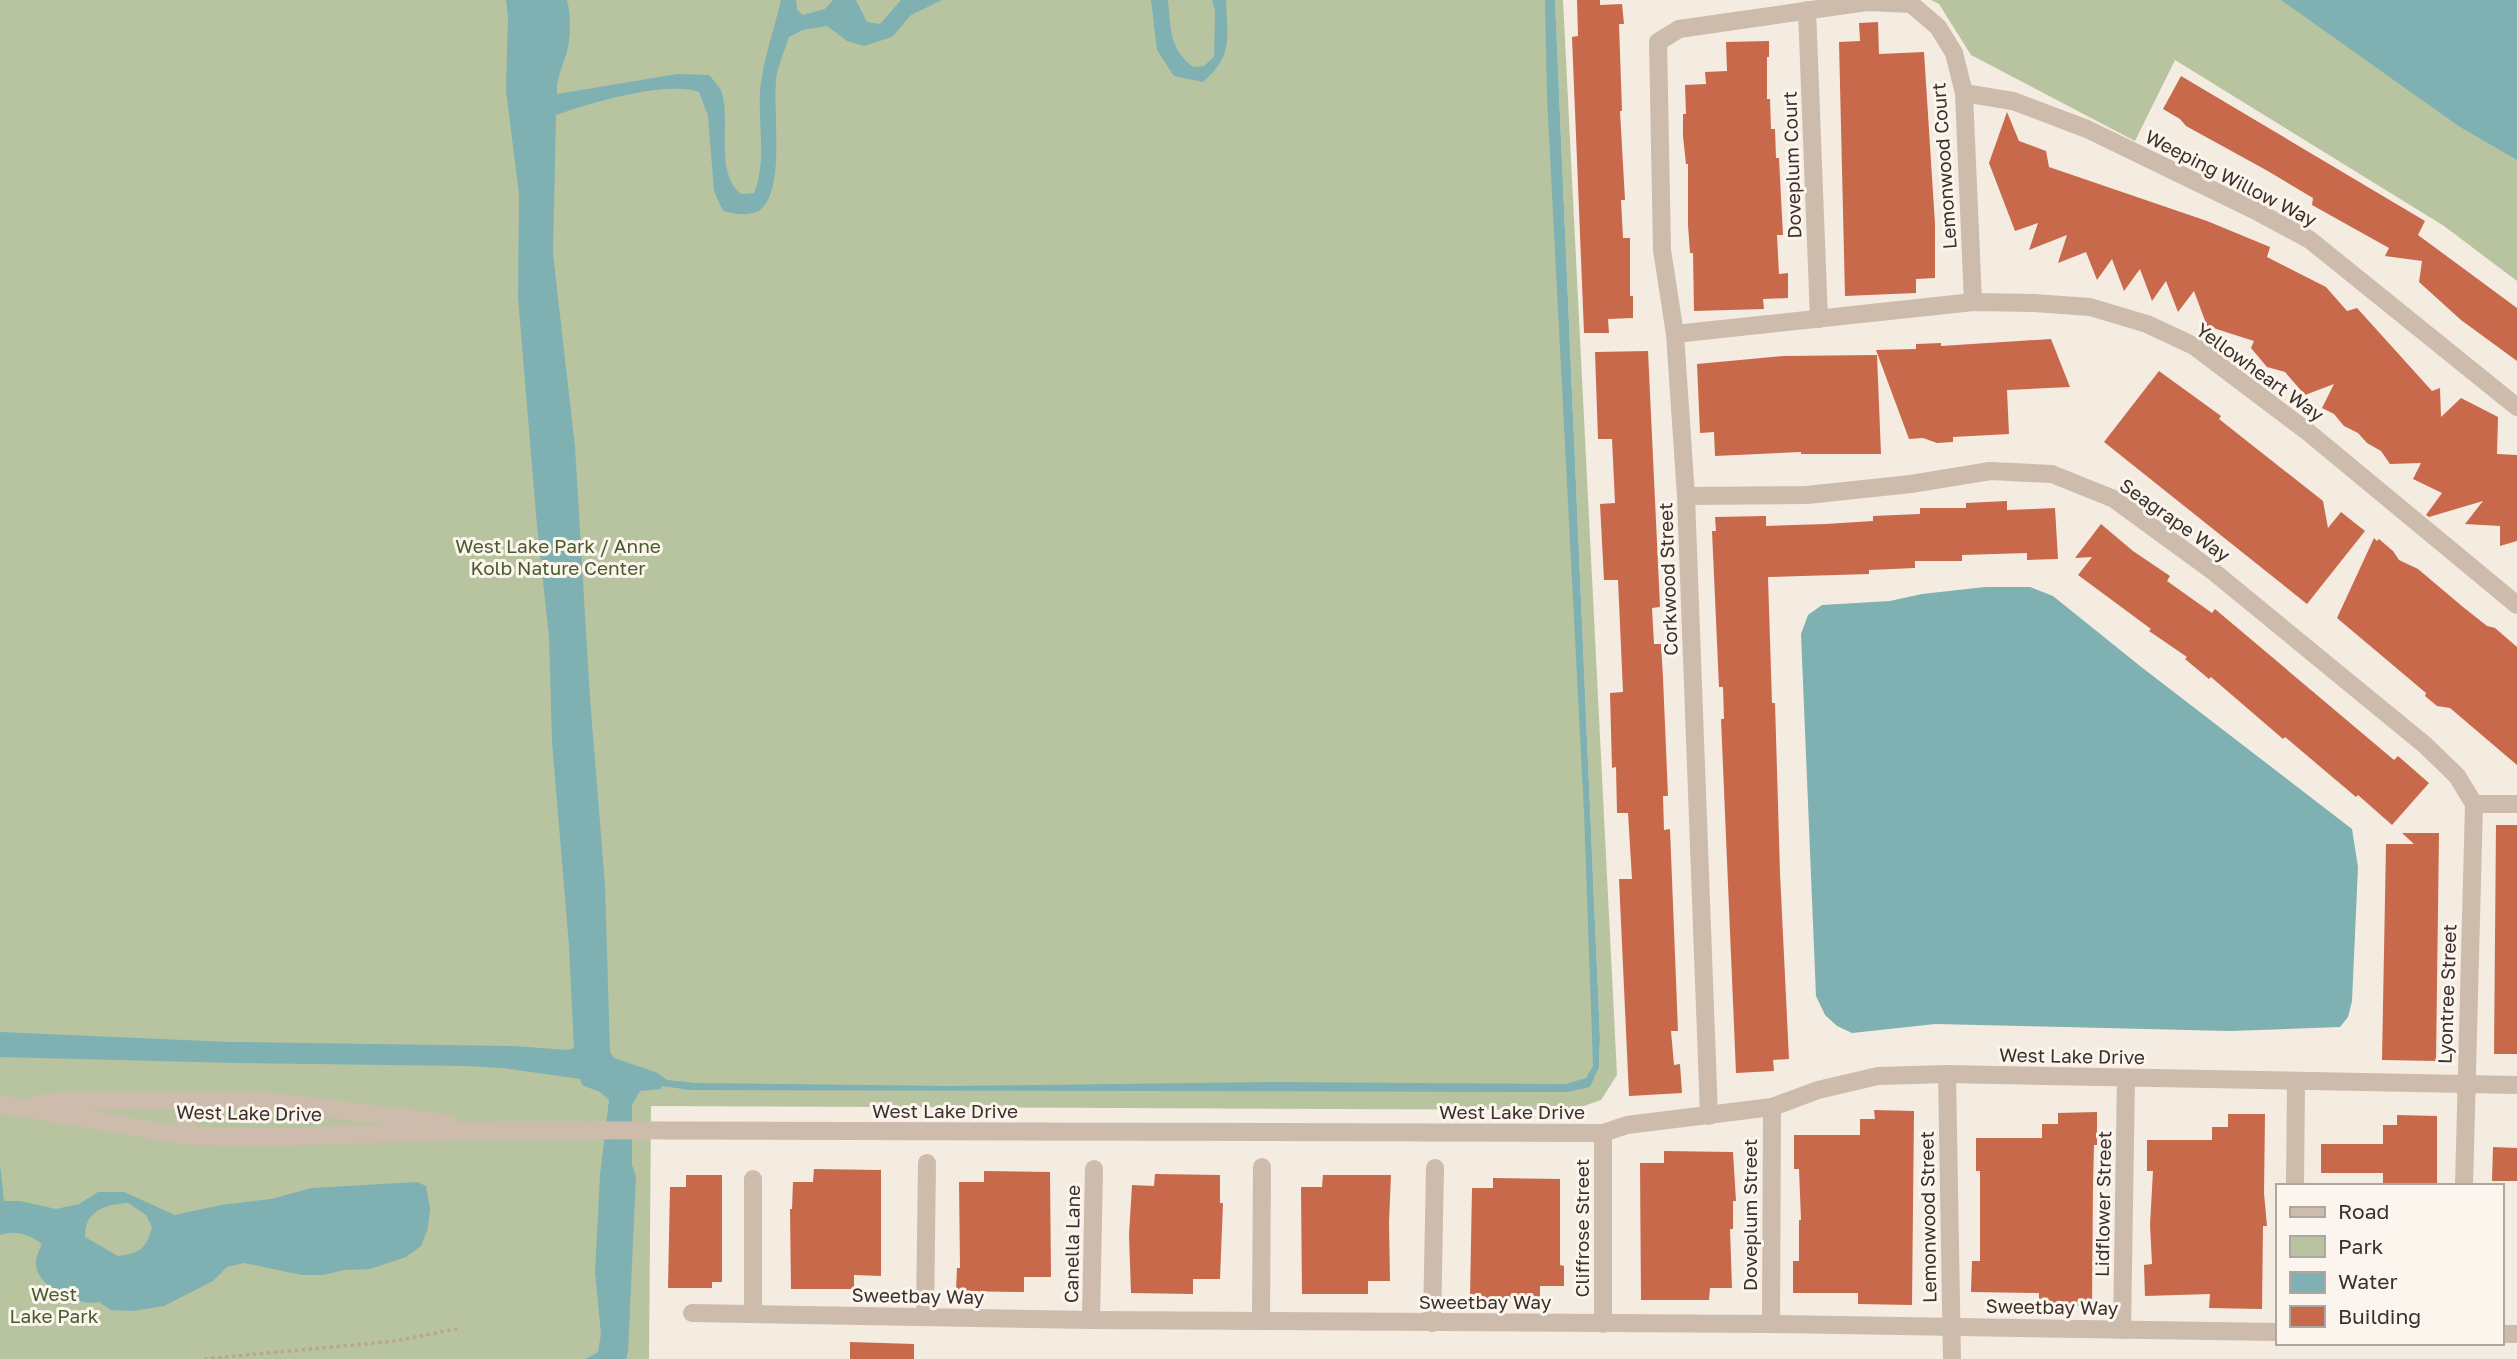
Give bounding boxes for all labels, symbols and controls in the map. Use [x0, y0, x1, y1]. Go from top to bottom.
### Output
street label: Lemonwood Court [1926, 82, 1961, 250]
street label: Doveplum Court [1777, 91, 1806, 239]
street label: Weeping Willow Way [2142, 124, 2321, 231]
street label: Yellowheart Way [2192, 318, 2329, 426]
street label: Seagrape Way [2116, 473, 2235, 566]
street label: Corkwood Street [1653, 502, 1682, 656]
park label: West Lake Park / Anne Kolb Nature Center [455, 534, 661, 579]
street label: Lyontree Street [2433, 923, 2460, 1065]
street label: West Lake Drive [1999, 1043, 2145, 1068]
street label: West Lake Drive [872, 1099, 1018, 1122]
street label: West Lake Drive [176, 1100, 322, 1125]
street label: West Lake Drive [1439, 1100, 1585, 1123]
street label: Lemonwood Street [1915, 1131, 1940, 1303]
street label: Lidflower Street [2090, 1131, 2115, 1277]
street label: Doveplum Street [1738, 1139, 1761, 1291]
street label: Cliffrose Street [1570, 1159, 1593, 1297]
legend [2276, 1184, 2503, 1345]
street label: Canella Lane [1059, 1185, 1084, 1303]
text: Road [2338, 1198, 2389, 1224]
text: Park [2338, 1233, 2384, 1259]
text: Water [2338, 1268, 2398, 1294]
park label: West Lake Park [9, 1282, 99, 1327]
street label: Sweetbay Way [851, 1283, 985, 1308]
street label: Sweetbay Way [1419, 1290, 1552, 1313]
street label: Sweetbay Way [1985, 1294, 2119, 1319]
text: Building [2338, 1303, 2421, 1329]

